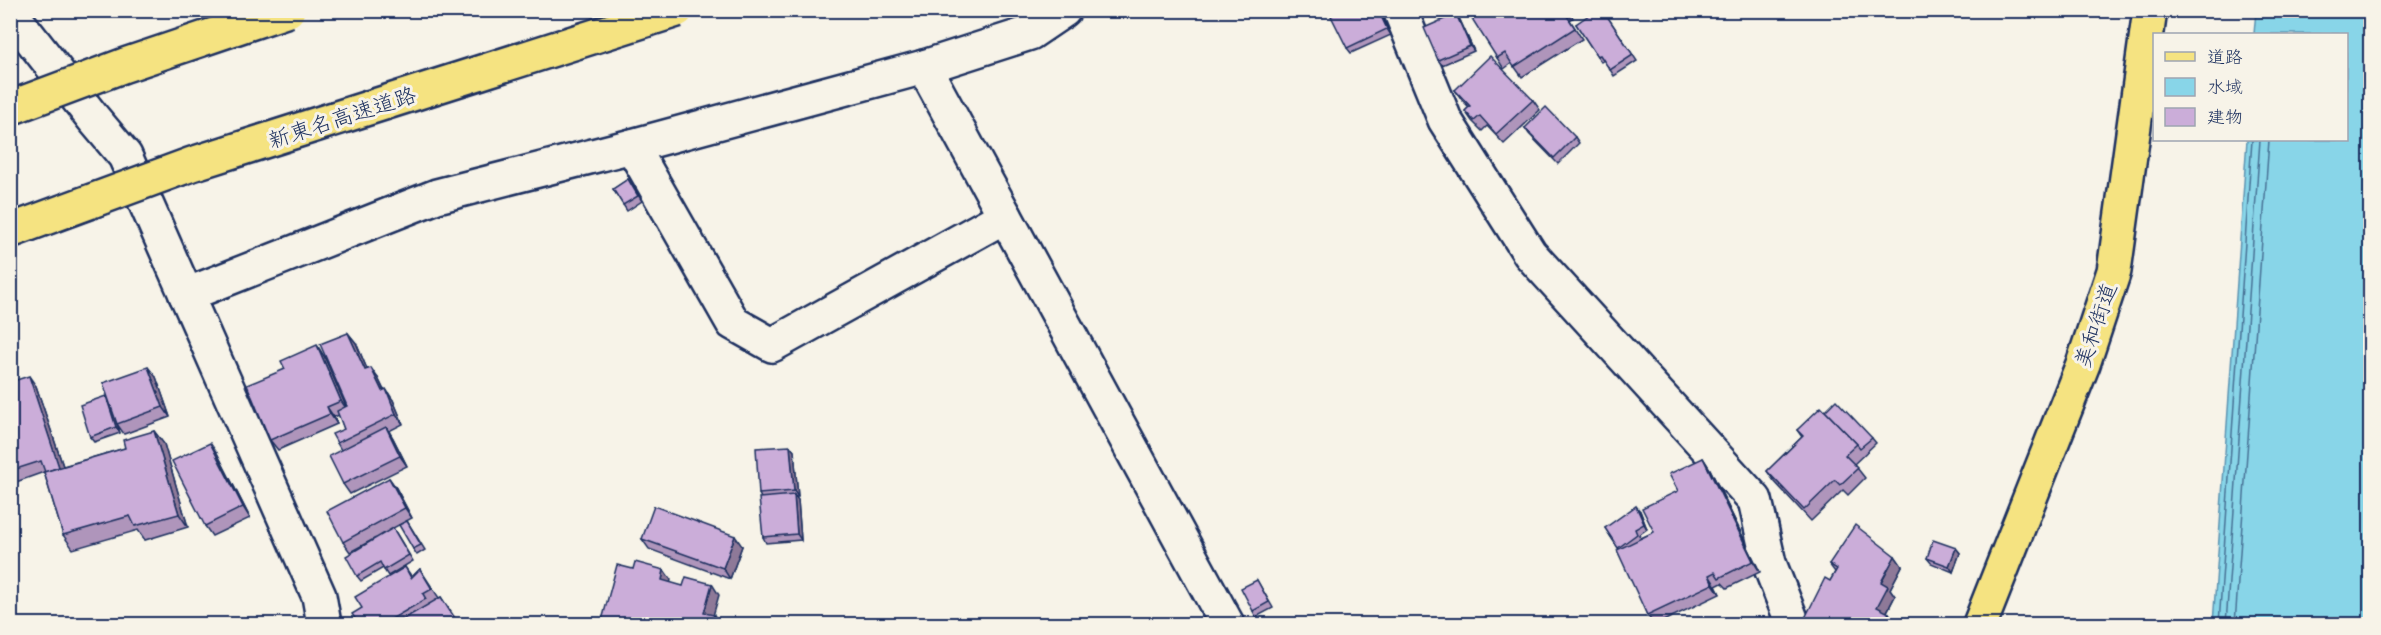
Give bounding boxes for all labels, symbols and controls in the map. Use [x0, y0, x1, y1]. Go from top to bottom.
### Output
legend [2153, 33, 2348, 141]
text: 道路 [2207, 45, 2243, 69]
text: 水域 [2207, 75, 2243, 99]
street label: 新東名高速道路 [264, 80, 420, 155]
text: 建物 [2207, 105, 2243, 129]
street label: 美和街道 [2067, 279, 2124, 371]

